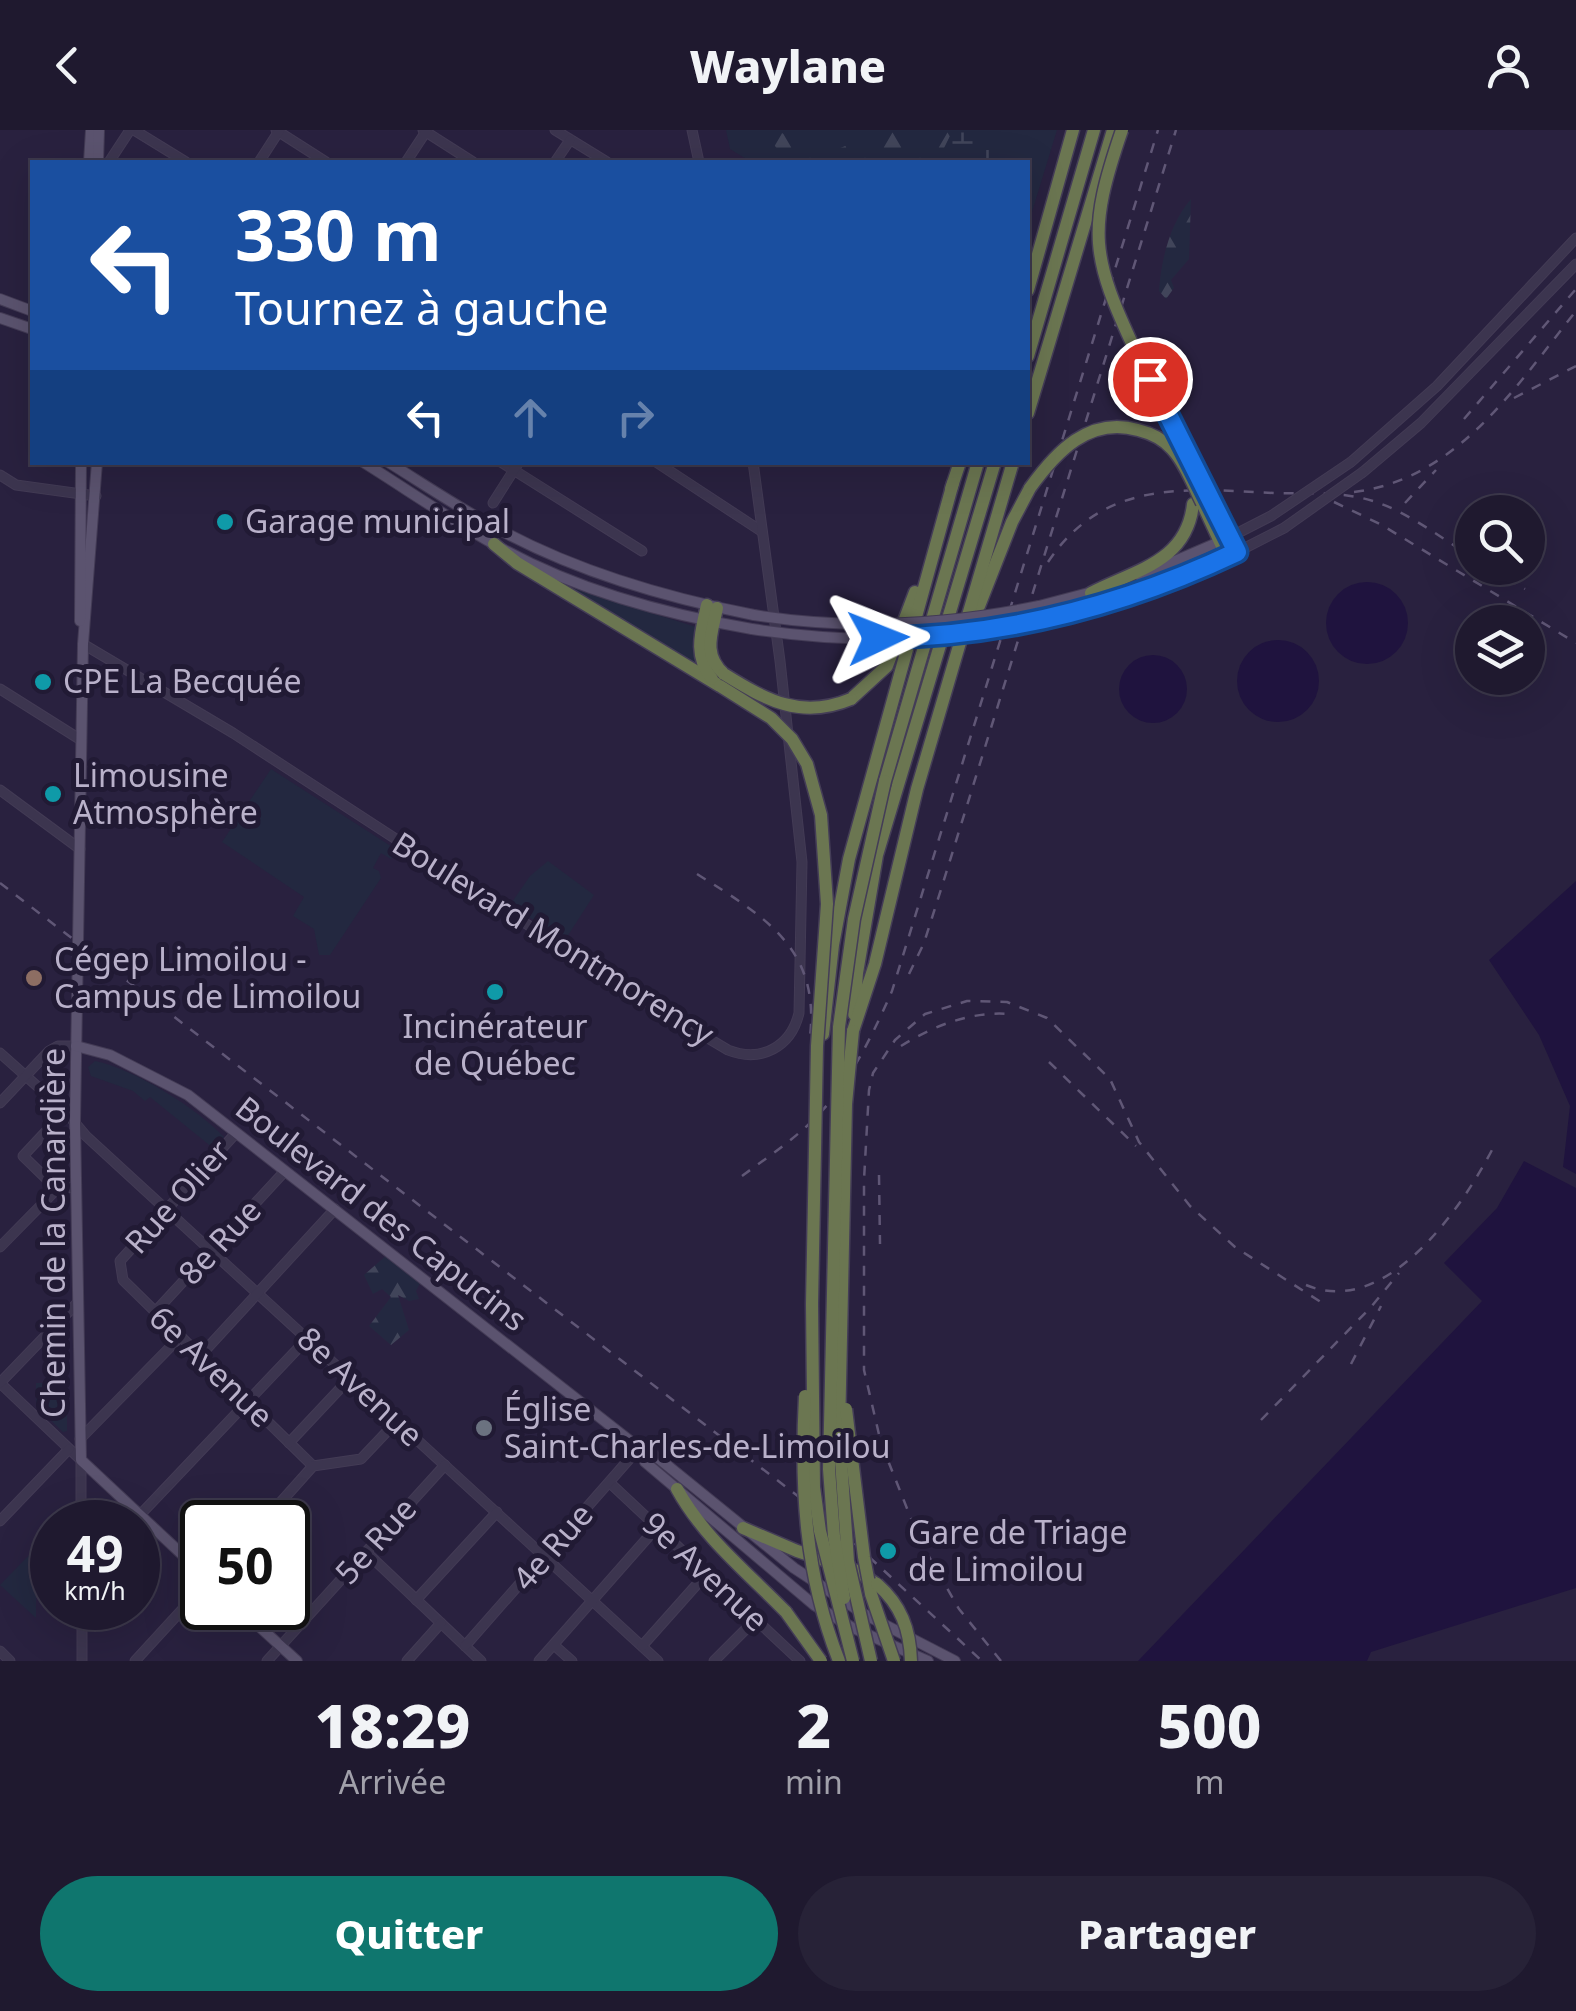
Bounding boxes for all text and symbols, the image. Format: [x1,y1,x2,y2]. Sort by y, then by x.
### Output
text: Waylane [690,35,886,96]
icon: back [40,38,95,93]
icon: person [1481,38,1536,93]
text: 330 m [235,186,442,282]
icon: left [70,200,200,330]
text: Tournez à gauche [235,277,609,338]
pin [1108,337,1193,422]
icon: arrive [1123,352,1178,407]
icon: left [398,390,453,445]
icon: ahead [503,390,558,445]
icon: right [608,390,663,445]
map controls [1455,495,1545,695]
button: search [1455,495,1545,585]
place label: Garage municipal [245,499,510,542]
marker: Garage municipal [214,511,236,533]
position arrow [826,586,930,690]
button: layers [1455,605,1545,695]
place label: CPE La Becquée [63,659,302,702]
marker: CPE La Becquée [32,671,54,693]
place label: Limousine Atmosphère [73,753,258,833]
marker: Limousine Atmosphère [42,783,64,805]
street label: Boulevard Montmorency [385,821,723,1055]
place label: Cégep Limoilou - Campus de Limoilou [54,937,361,1017]
marker: Cégep Limoilou - Campus de Limoilou [23,967,45,989]
marker: Incinérateur de Québec [484,981,506,1003]
place label: Incinérateur de Québec [402,1004,588,1084]
street label: Chemin de la Canardière [31,1048,74,1418]
street label: Boulevard des Capucins [228,1086,536,1340]
street label: Rue Olier [114,1130,239,1262]
street label: 8e Rue [168,1189,270,1293]
street label: 6e Avenue [141,1296,283,1436]
street label: 8e Avenue [289,1317,433,1455]
place label: Église Saint-Charles-de-Limoilou [504,1387,891,1467]
marker: Église Saint-Charles-de-Limoilou [473,1417,495,1439]
street label: 5e Rue [325,1488,425,1592]
street label: 4e Rue [502,1493,602,1599]
speed limit sign: 50 [180,1500,310,1630]
street label: 9e Avenue [634,1502,778,1640]
place label: Gare de Triage de Limoilou [908,1510,1128,1590]
text: 49 [66,1519,124,1587]
marker: Gare de Triage de Limoilou [877,1540,899,1562]
text: km/h [64,1573,126,1607]
text: 18:29 [315,1684,470,1766]
text: 2 [797,1684,831,1766]
text: 500 [1157,1684,1261,1766]
text: Arrivée [339,1760,446,1803]
text: min [785,1760,843,1803]
text: m [1194,1760,1224,1803]
button: Quitter [40,1876,778,1991]
button: Partager [798,1876,1536,1991]

